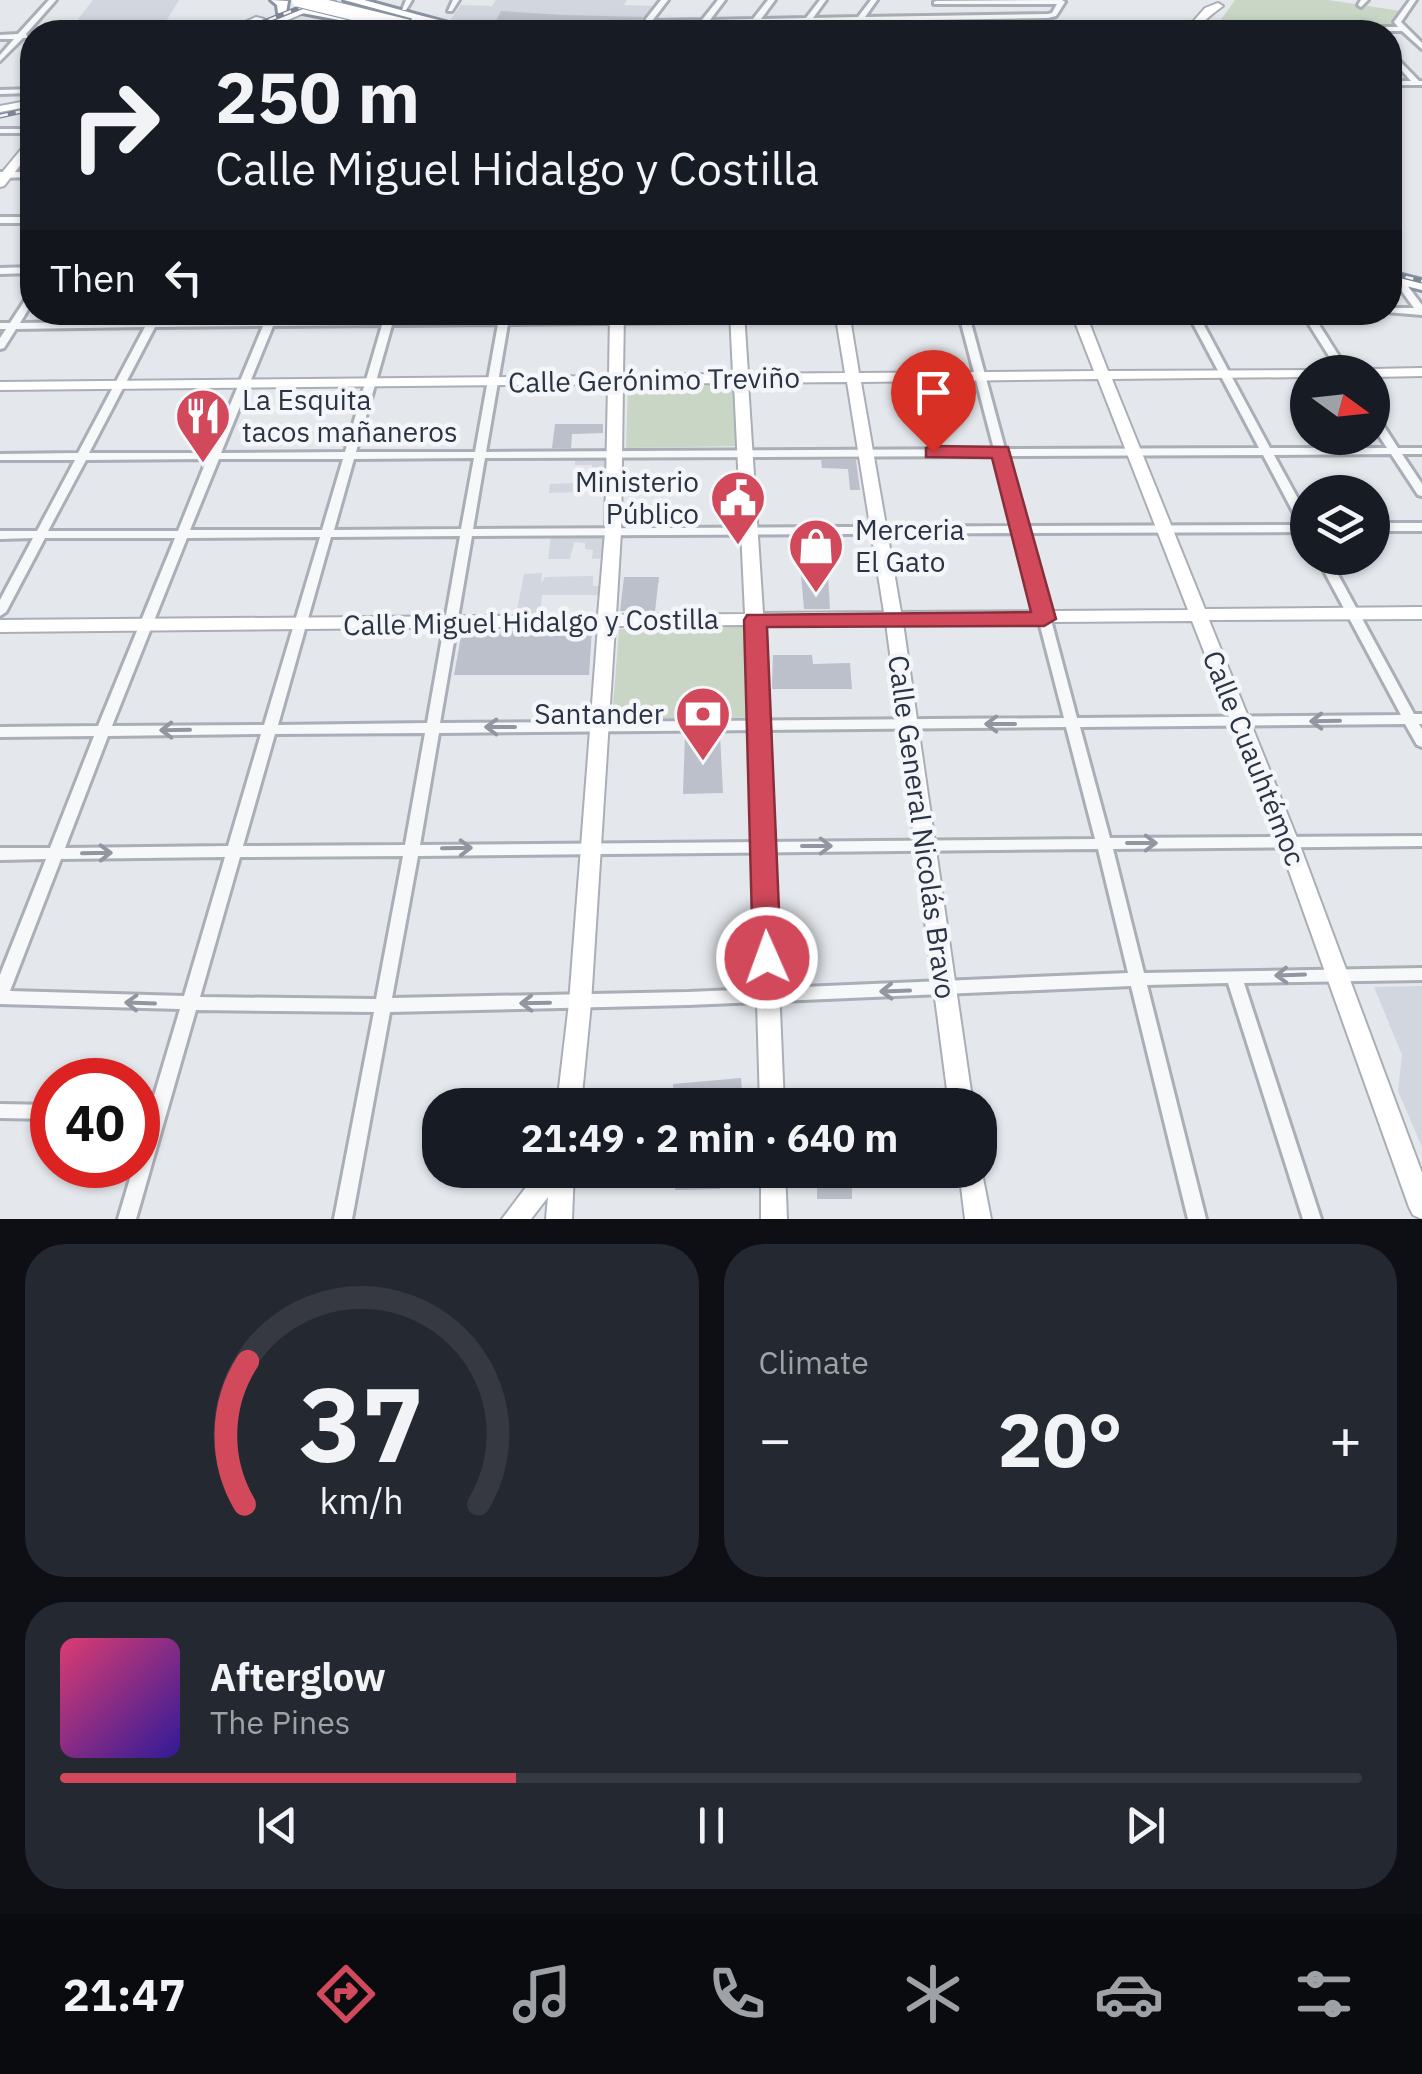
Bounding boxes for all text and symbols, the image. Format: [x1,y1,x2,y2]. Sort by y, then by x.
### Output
text: 250 m [215,51,420,142]
icon: right [50,60,180,190]
text: Calle Miguel Hidalgo y Costilla [215,139,819,197]
icon: left [156,250,211,305]
text: Then [50,253,136,302]
pin [891,350,976,453]
north arrow [1290,355,1390,455]
map controls [1290,355,1390,575]
street label: Calle Gerónimo Treviño [508,358,800,401]
icon: arrive [906,365,961,420]
place label: La Esquita tacos mañaneros [242,381,458,450]
restaurant icon: La Esquita tacos mañaneros [173,386,233,465]
place label: Ministerio Público [575,463,699,532]
public building icon: Ministerio Público [708,468,768,547]
button: layers [1290,475,1390,575]
place label: Merceria El Gato [855,511,965,580]
shop icon: Merceria El Gato [786,516,846,595]
street label: Calle Miguel Hidalgo y Costilla [343,600,719,643]
street label: Calle Cuauhtémoc [1194,645,1314,871]
street label: Calle General Nicolás Bravo [880,653,965,1001]
bank icon: Santander [673,684,733,763]
place label: Santander [534,695,664,732]
one-way arrow [1309,711,1341,730]
one-way arrow [984,714,1016,734]
one-way arrow [484,718,516,737]
one-way arrow [159,720,192,740]
one-way arrow [1126,834,1158,852]
one-way arrow [801,836,833,855]
one-way arrow [440,838,473,858]
one-way arrow [80,844,113,862]
position arrow [715,906,819,1010]
one-way arrow [1274,966,1306,985]
one-way arrow [879,981,911,1000]
one-way arrow [125,993,157,1012]
one-way arrow [520,994,552,1012]
speed limit sign: 40 [30,1058,160,1188]
text: 21:49 · 2 min · 640 m [521,1113,898,1162]
text: Climate [759,1341,869,1383]
text: 37 [299,1355,424,1491]
text: 20° [998,1390,1123,1488]
text: − [759,1403,792,1474]
text: + [1329,1403,1362,1474]
text: km/h [320,1477,404,1524]
text: Afterglow [210,1652,386,1701]
text: The Pines [210,1701,350,1743]
icon: previous [250,1798,305,1853]
icon: pause [684,1798,739,1853]
icon: next [1118,1798,1173,1853]
icon: directions [311,1959,381,2029]
icon: music [507,1959,577,2029]
icon: phone [702,1959,772,2029]
icon: climate [898,1959,968,2029]
icon: car [1094,1959,1164,2029]
icon: filters [1289,1959,1359,2029]
text: 21:47 [63,1965,186,2023]

